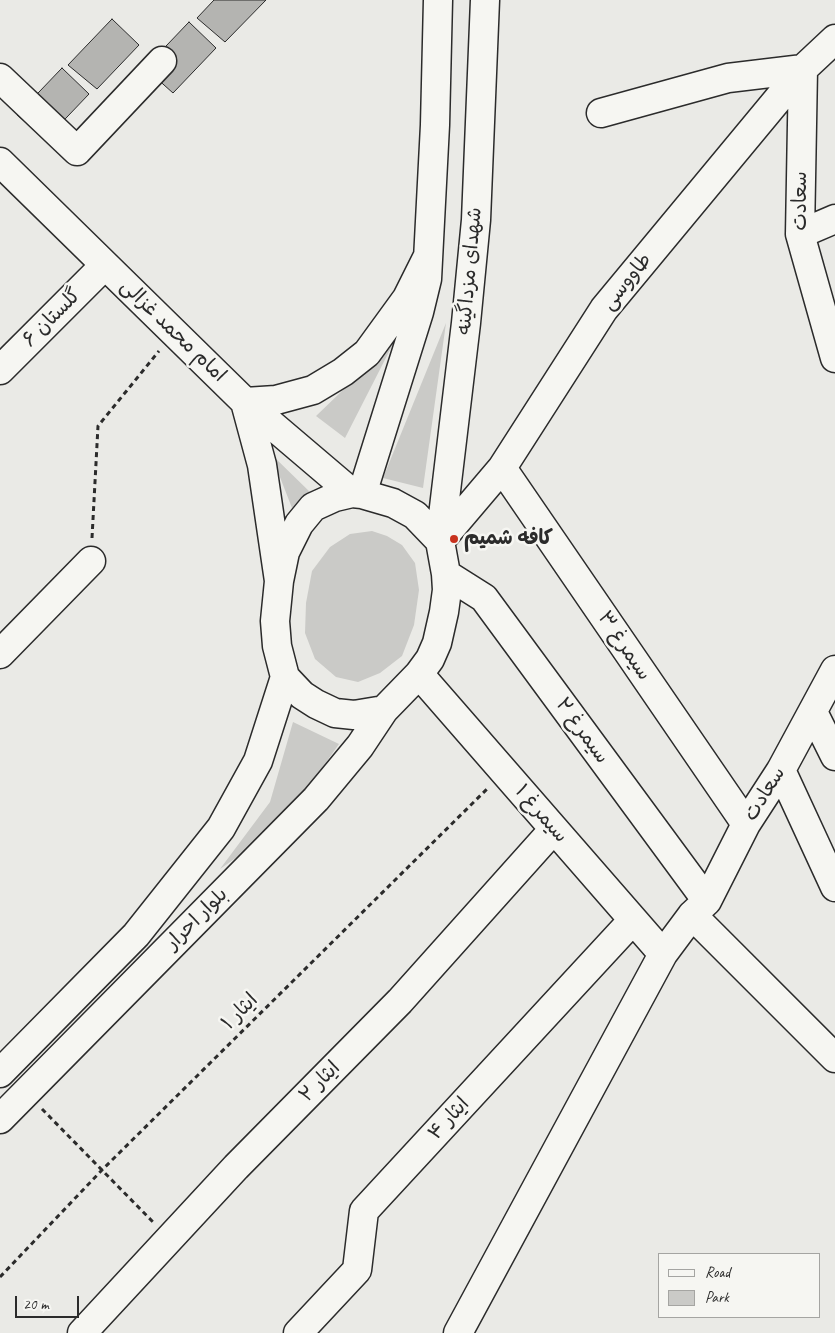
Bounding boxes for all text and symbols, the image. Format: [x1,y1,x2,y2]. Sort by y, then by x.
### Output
street label: سعادت [789,171,813,231]
street label: شهدای مزداگینه [452,206,488,336]
street label: طاووسی [597,249,657,315]
street label: امام محمد غزالی [115,274,231,388]
street label: گلستان ۶ [18,284,86,352]
place label: کافه شمیم [464,527,553,551]
marker: کافه شمیم [448,533,460,545]
street label: سیمرغ ۳ [592,607,656,685]
street label: سیمرغ ۲ [550,693,614,769]
street label: سعادت [739,762,791,826]
street label: سیمرغ ۱ [509,780,573,848]
street label: بلوار احرار [161,883,233,955]
street label: ایثار ۱ [217,989,263,1035]
street label: ایثار ۲ [294,1056,346,1108]
street label: ایثار ۴ [423,1093,475,1145]
legend [658,1253,820,1318]
text: Road [705,1263,730,1282]
scale bar [18,1286,81,1318]
text: Park [705,1288,729,1307]
text: 20 m [23,1295,49,1314]

